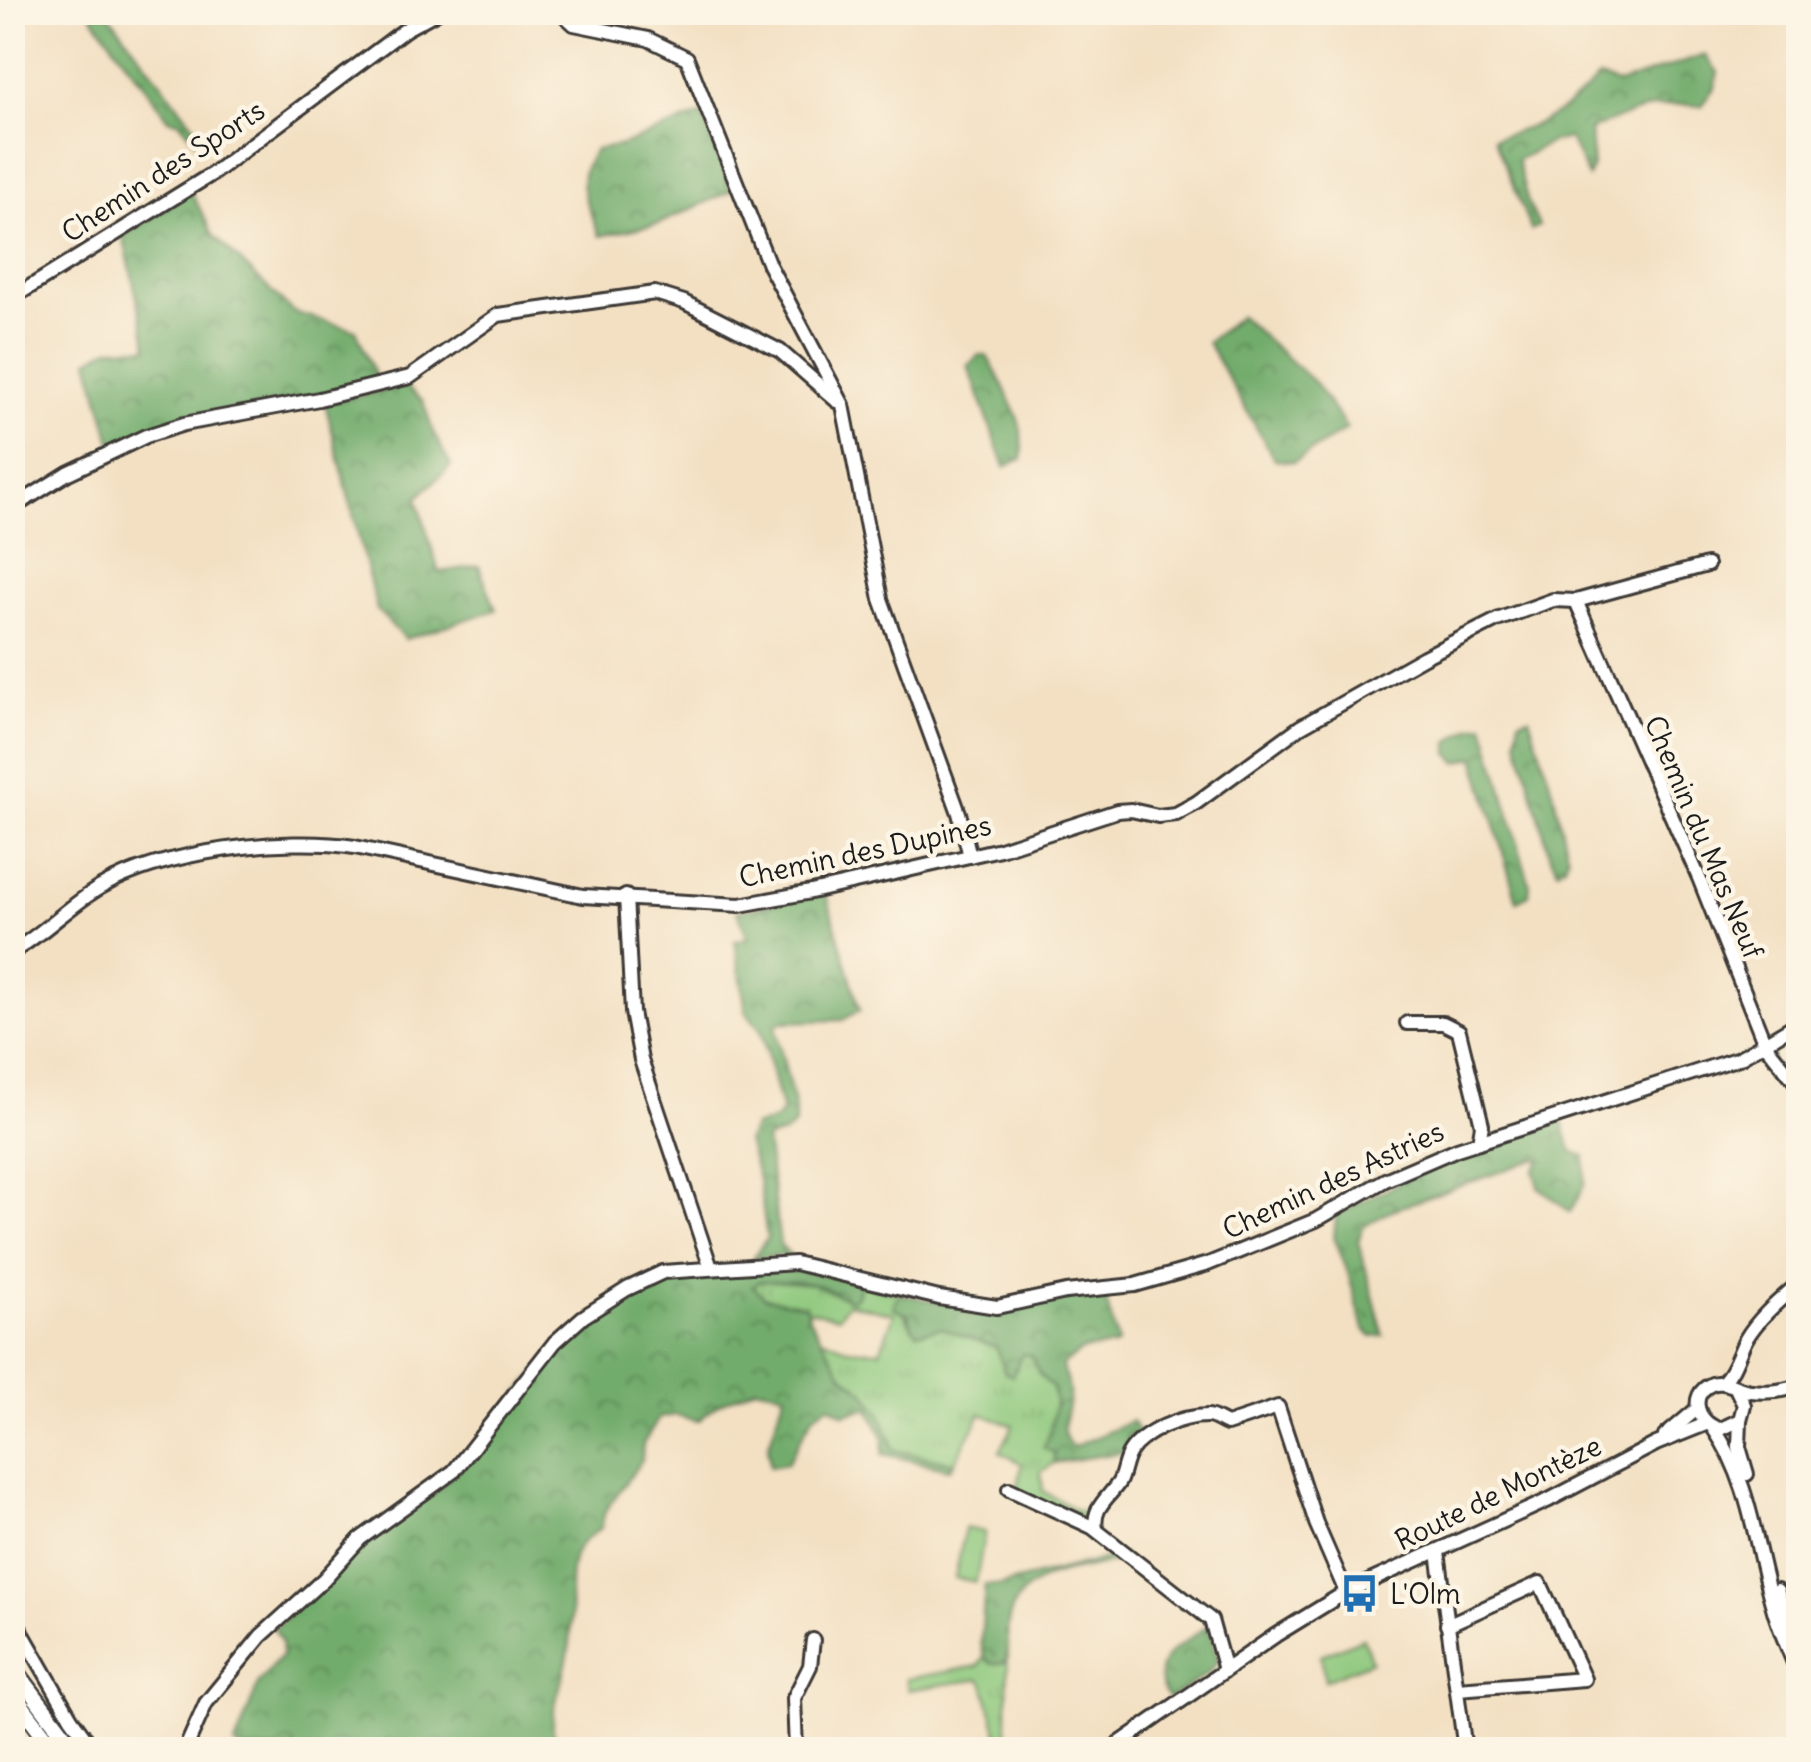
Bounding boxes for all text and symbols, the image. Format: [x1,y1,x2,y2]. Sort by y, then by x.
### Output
street label: Chemin des Sports [55,92,271,250]
street label: Chemin du Mas Neuf [1637,710,1772,965]
street label: Chemin des Dupines [736,807,994,895]
street label: Chemin des Astries [1217,1113,1449,1247]
street label: Route de Montèze [1389,1428,1607,1558]
bus stop icon: L'Olm [1339,1573,1381,1615]
place label: L'Olm [1390,1576,1461,1612]

